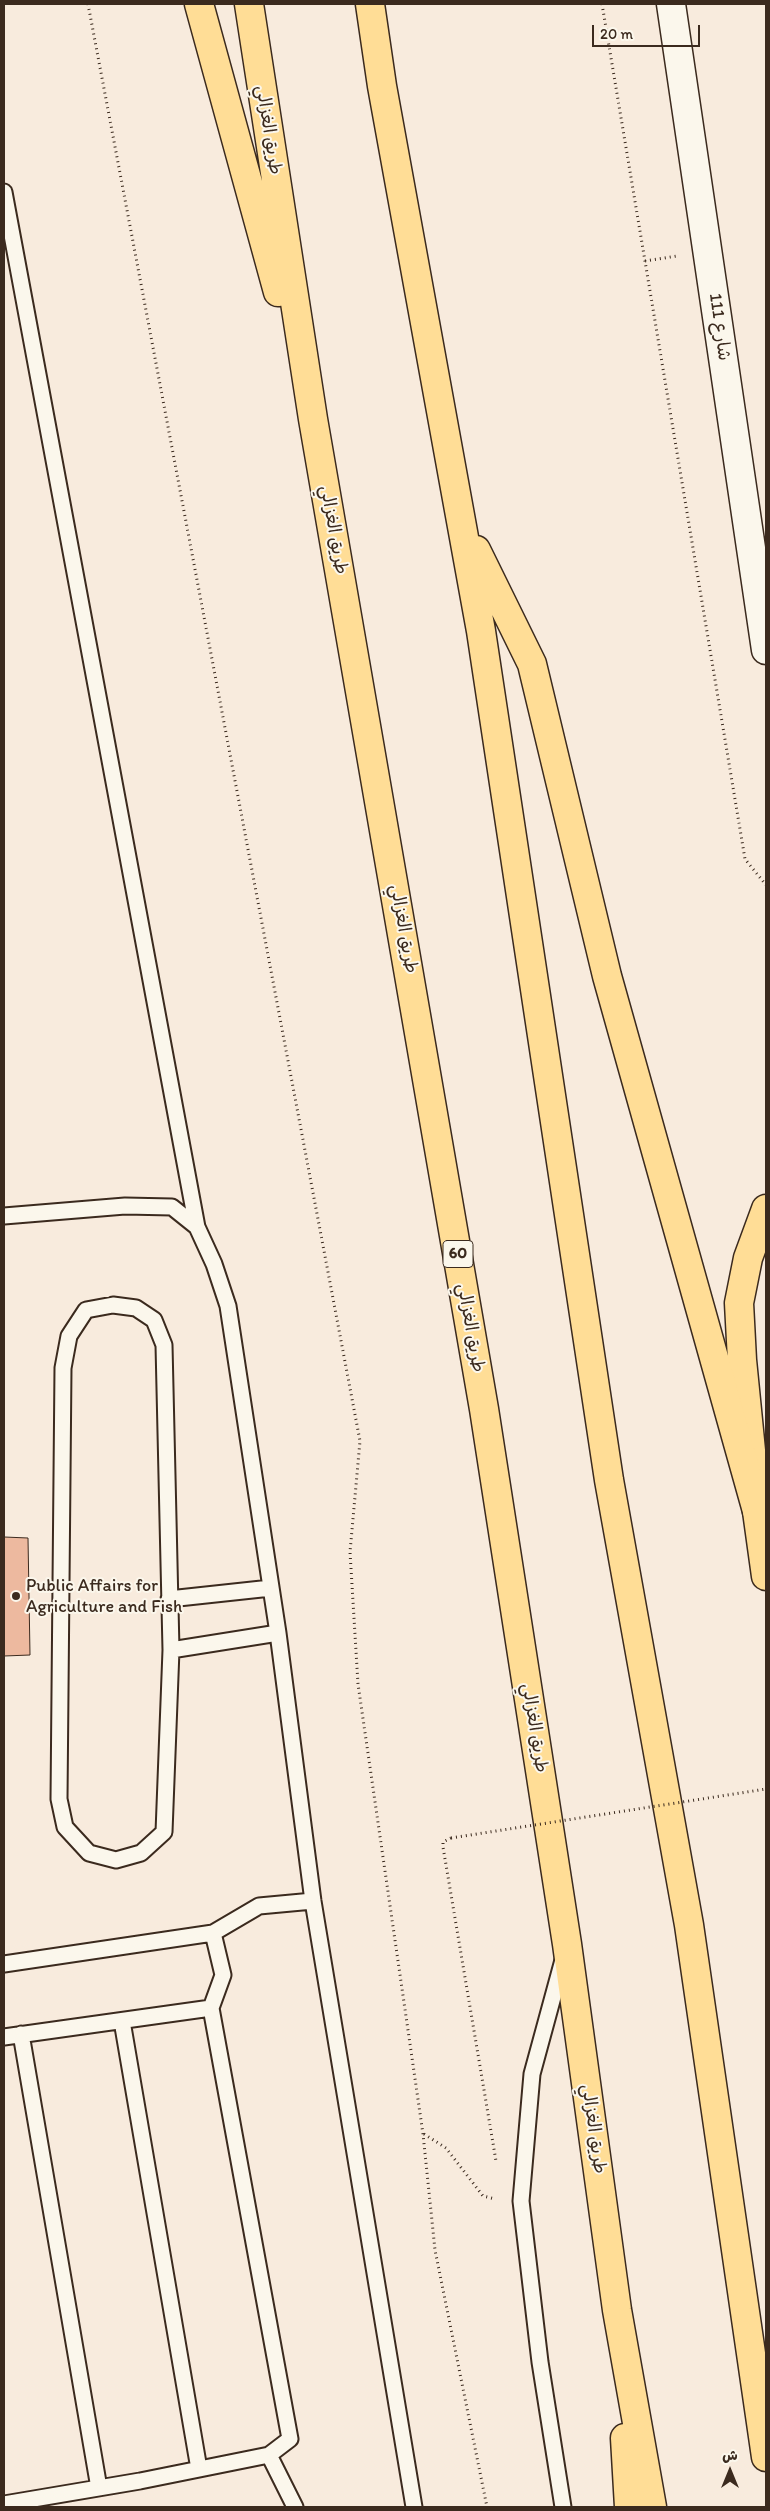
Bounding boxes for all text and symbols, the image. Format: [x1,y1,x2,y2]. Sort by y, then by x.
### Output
scale bar [595,15,702,47]
text: 20 m [600,25,633,43]
street label: طريق الغزالي [250,84,286,176]
street label: شارع 111 [704,292,734,362]
street label: طريق الغزالي [315,484,351,576]
street label: طريق الغزالي [385,883,421,975]
road number: 60 [443,1240,473,1268]
street label: طريق الغزالي [452,1282,488,1374]
place label: Public Affairs for Agriculture and Fish [26,1575,182,1618]
marker: Public Affairs for Agriculture and Fish [10,1590,22,1602]
street label: طريق الغزالي [516,1682,552,1774]
street label: طريق الغزالي [576,2083,610,2175]
north arrow [705,2446,755,2496]
text: ش [722,2447,738,2464]

